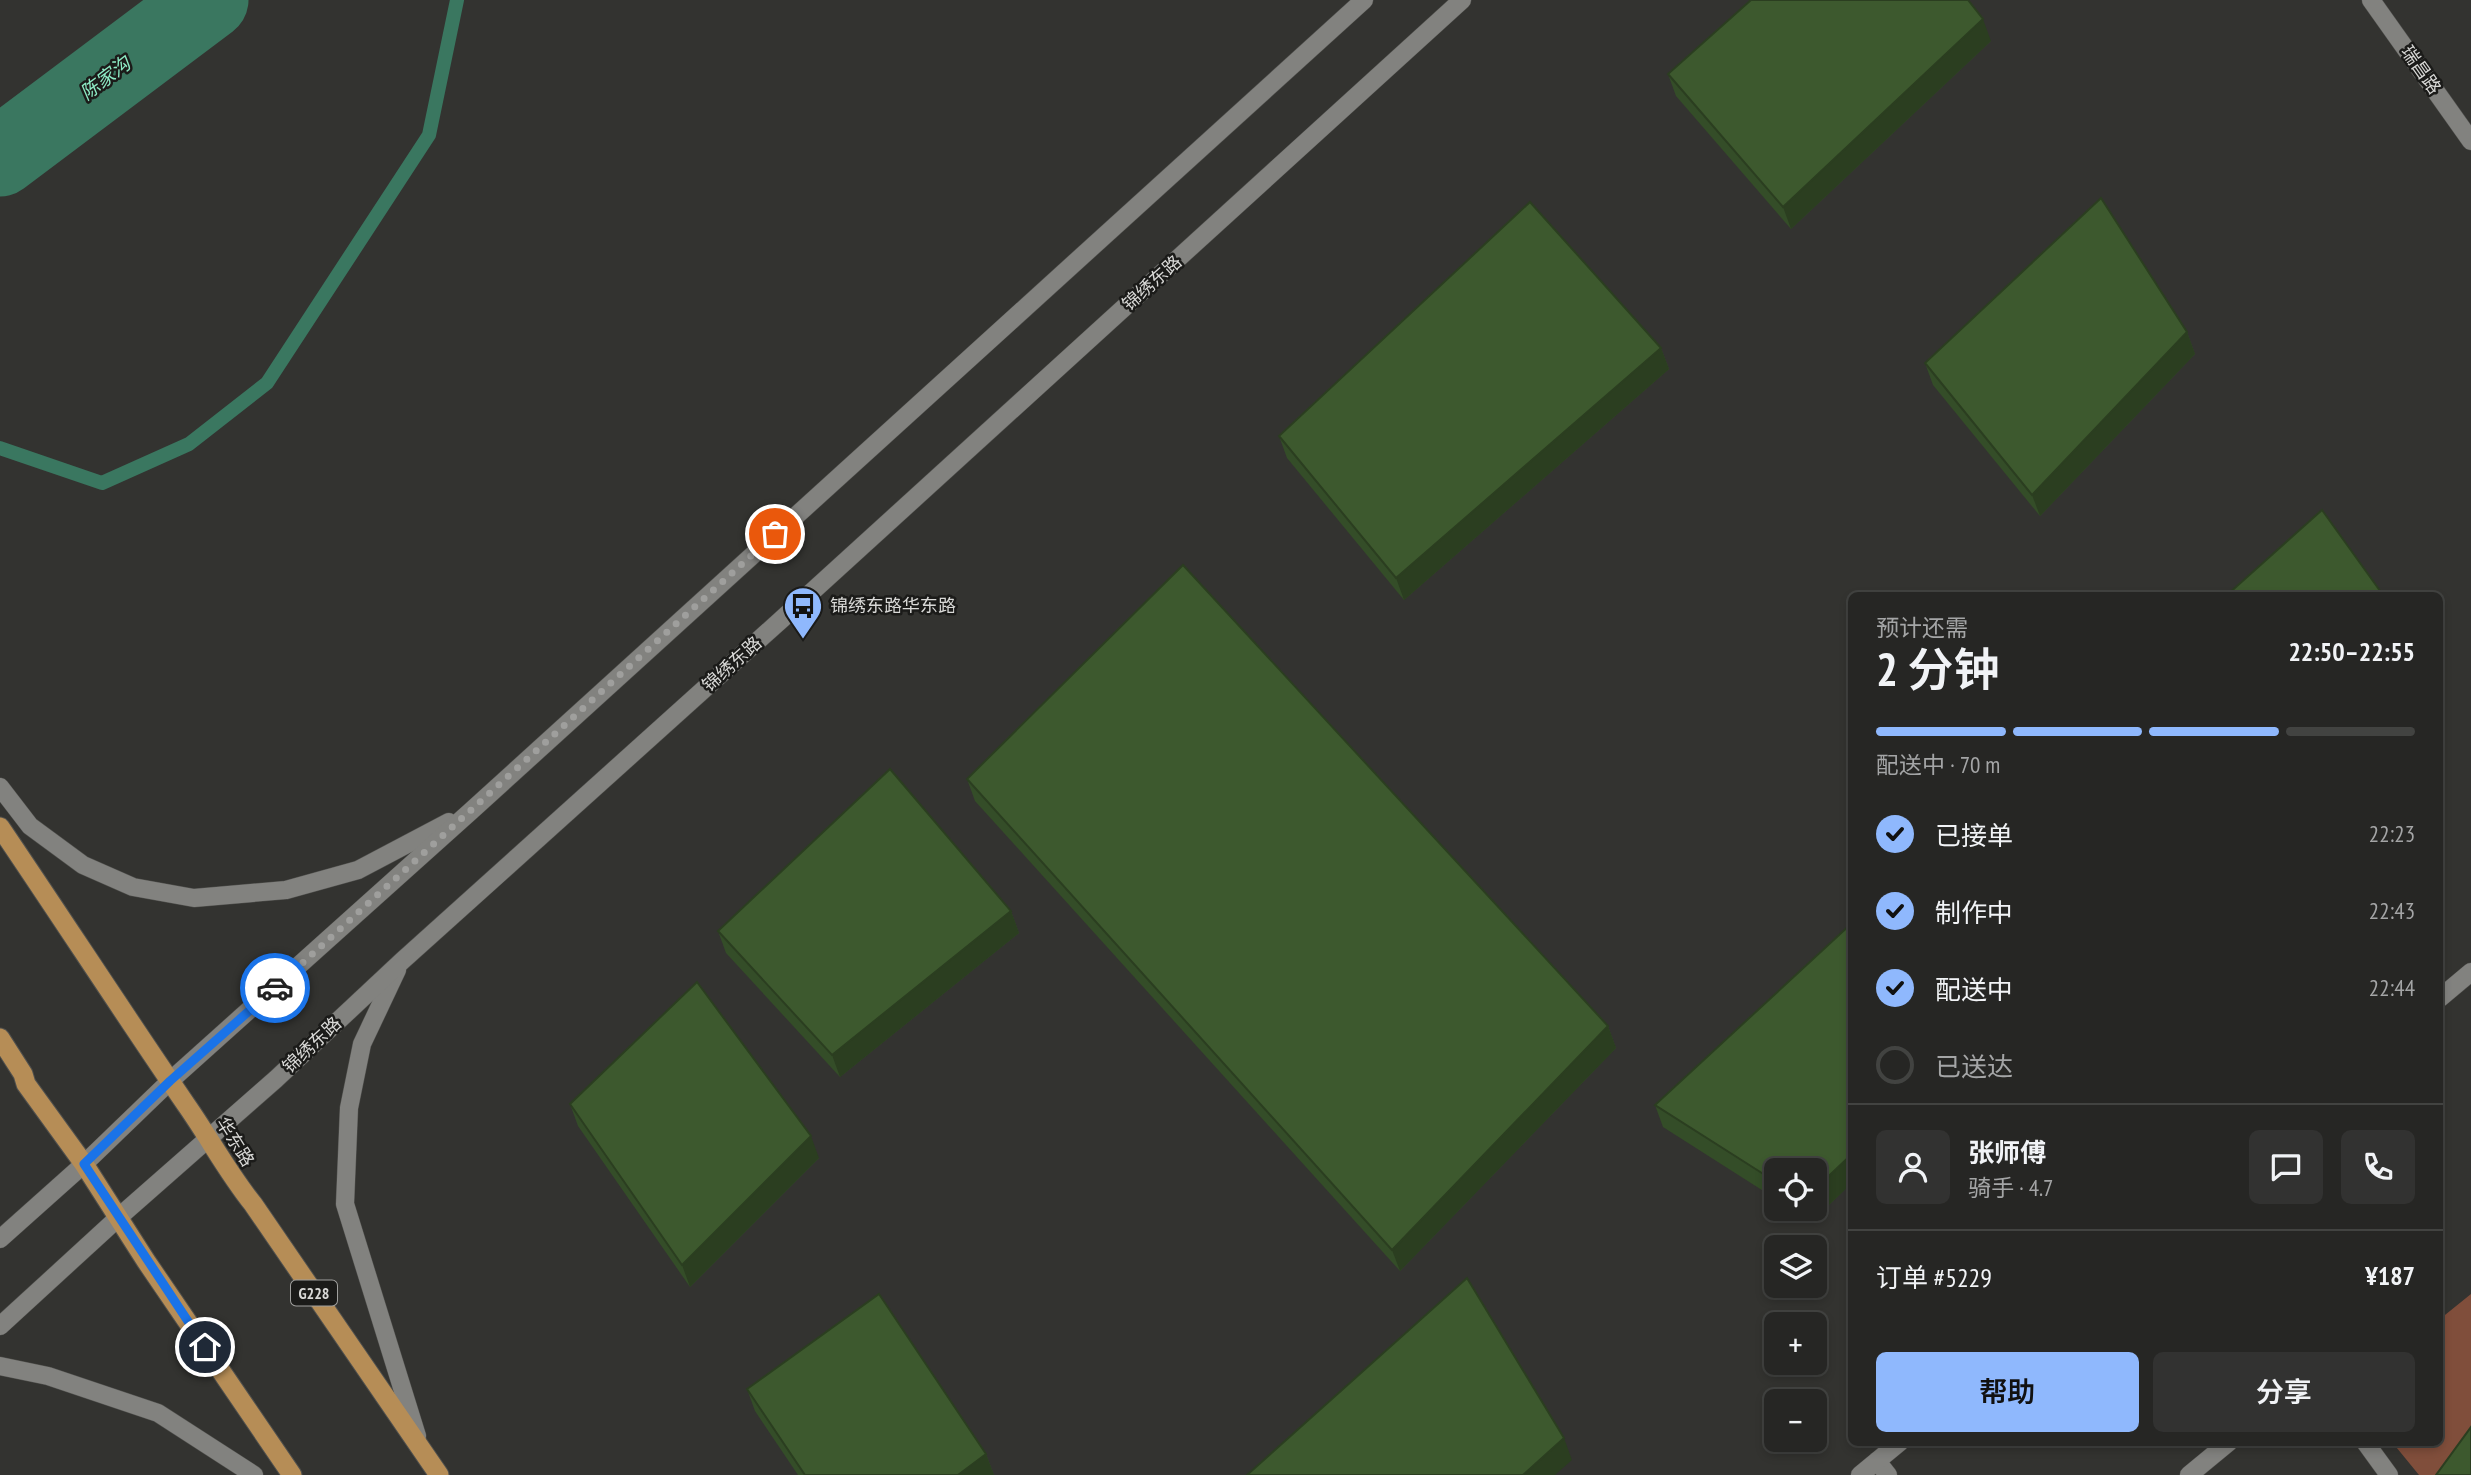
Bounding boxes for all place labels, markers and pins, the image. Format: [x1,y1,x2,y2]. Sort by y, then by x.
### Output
pin [745,504,805,564]
bus stop icon: 锦绣东路华东路 [782,585,824,640]
place label: 锦绣东路华东路 [830,594,956,617]
pin [175,1317,235,1377]

